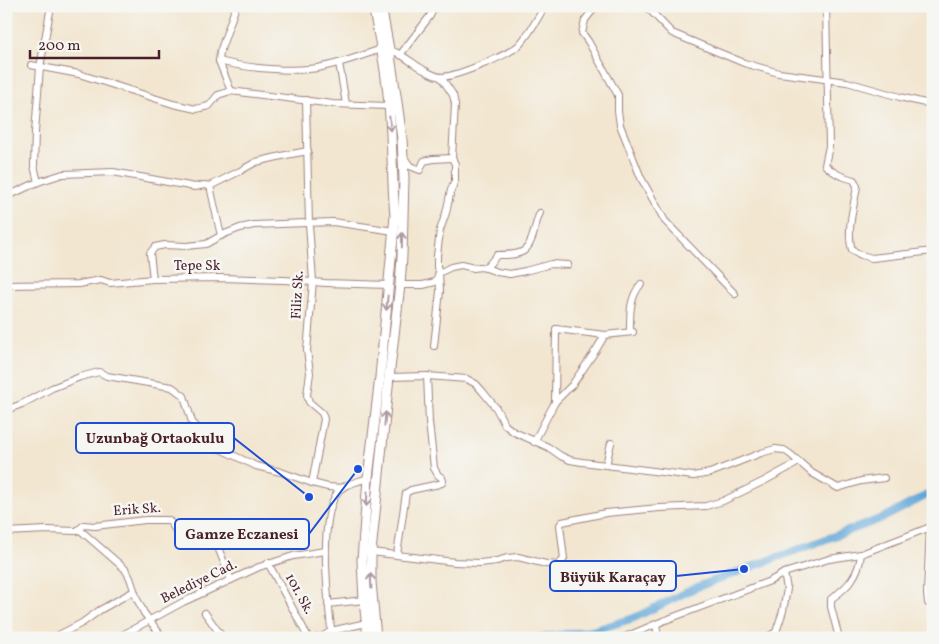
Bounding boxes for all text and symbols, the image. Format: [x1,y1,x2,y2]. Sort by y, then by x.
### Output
scale bar [30,28,159,60]
text: 200 m [38,36,81,57]
one-way arrow [385,115,395,131]
one-way arrow [398,232,407,248]
street label: Tepe Sk [174,257,221,276]
street label: Filiz Sk. [287,270,309,320]
one-way arrow [383,295,392,311]
one-way arrow [380,411,390,427]
callout: Uzunbağ Ortaokulu [76,423,234,453]
text: Uzunbağ Ortaokulu [86,429,224,450]
one-way arrow [362,491,371,507]
street label: Erik Sk. [113,499,161,521]
callout: Gamze Eczanesi [175,519,309,549]
text: Gamze Eczanesi [185,525,299,546]
street label: Belediye Cad. [158,555,240,609]
callout: Büyük Karaçay [550,561,676,591]
text: Büyük Karaçay [560,568,667,589]
street label: 101. Sk. [280,570,318,618]
one-way arrow [367,573,376,589]

